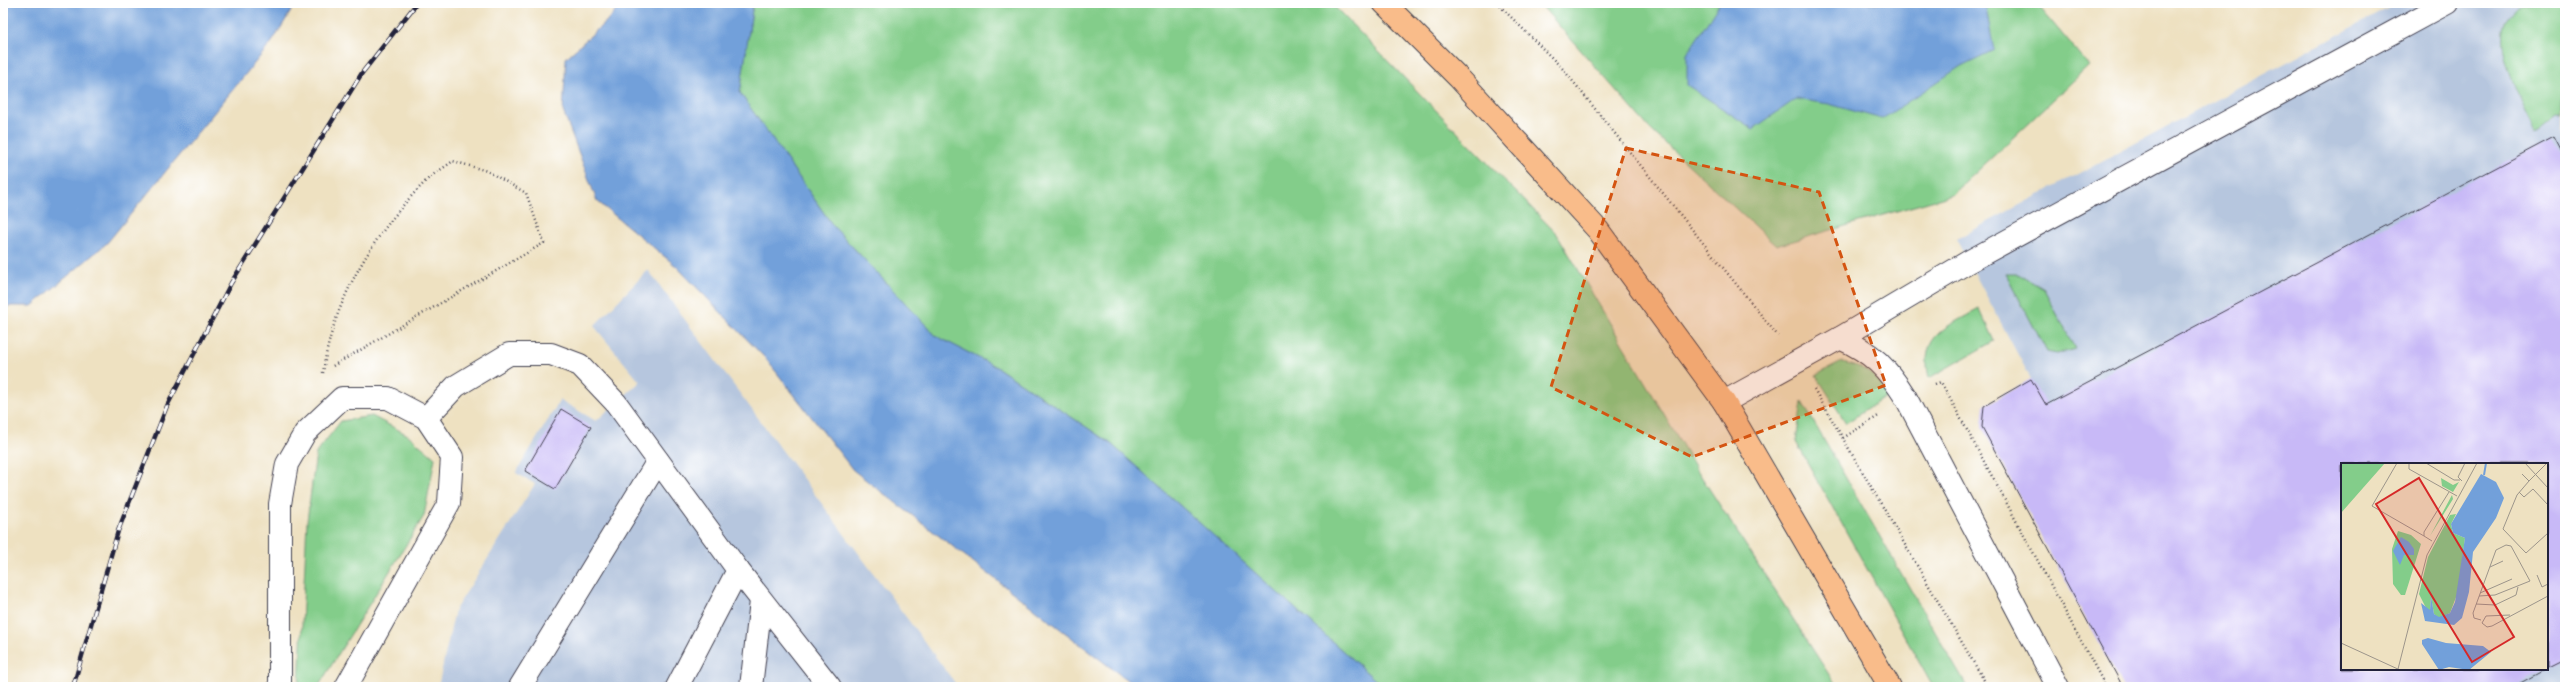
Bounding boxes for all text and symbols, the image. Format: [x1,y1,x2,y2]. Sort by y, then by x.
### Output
inset map [2341,463,2548,670]

